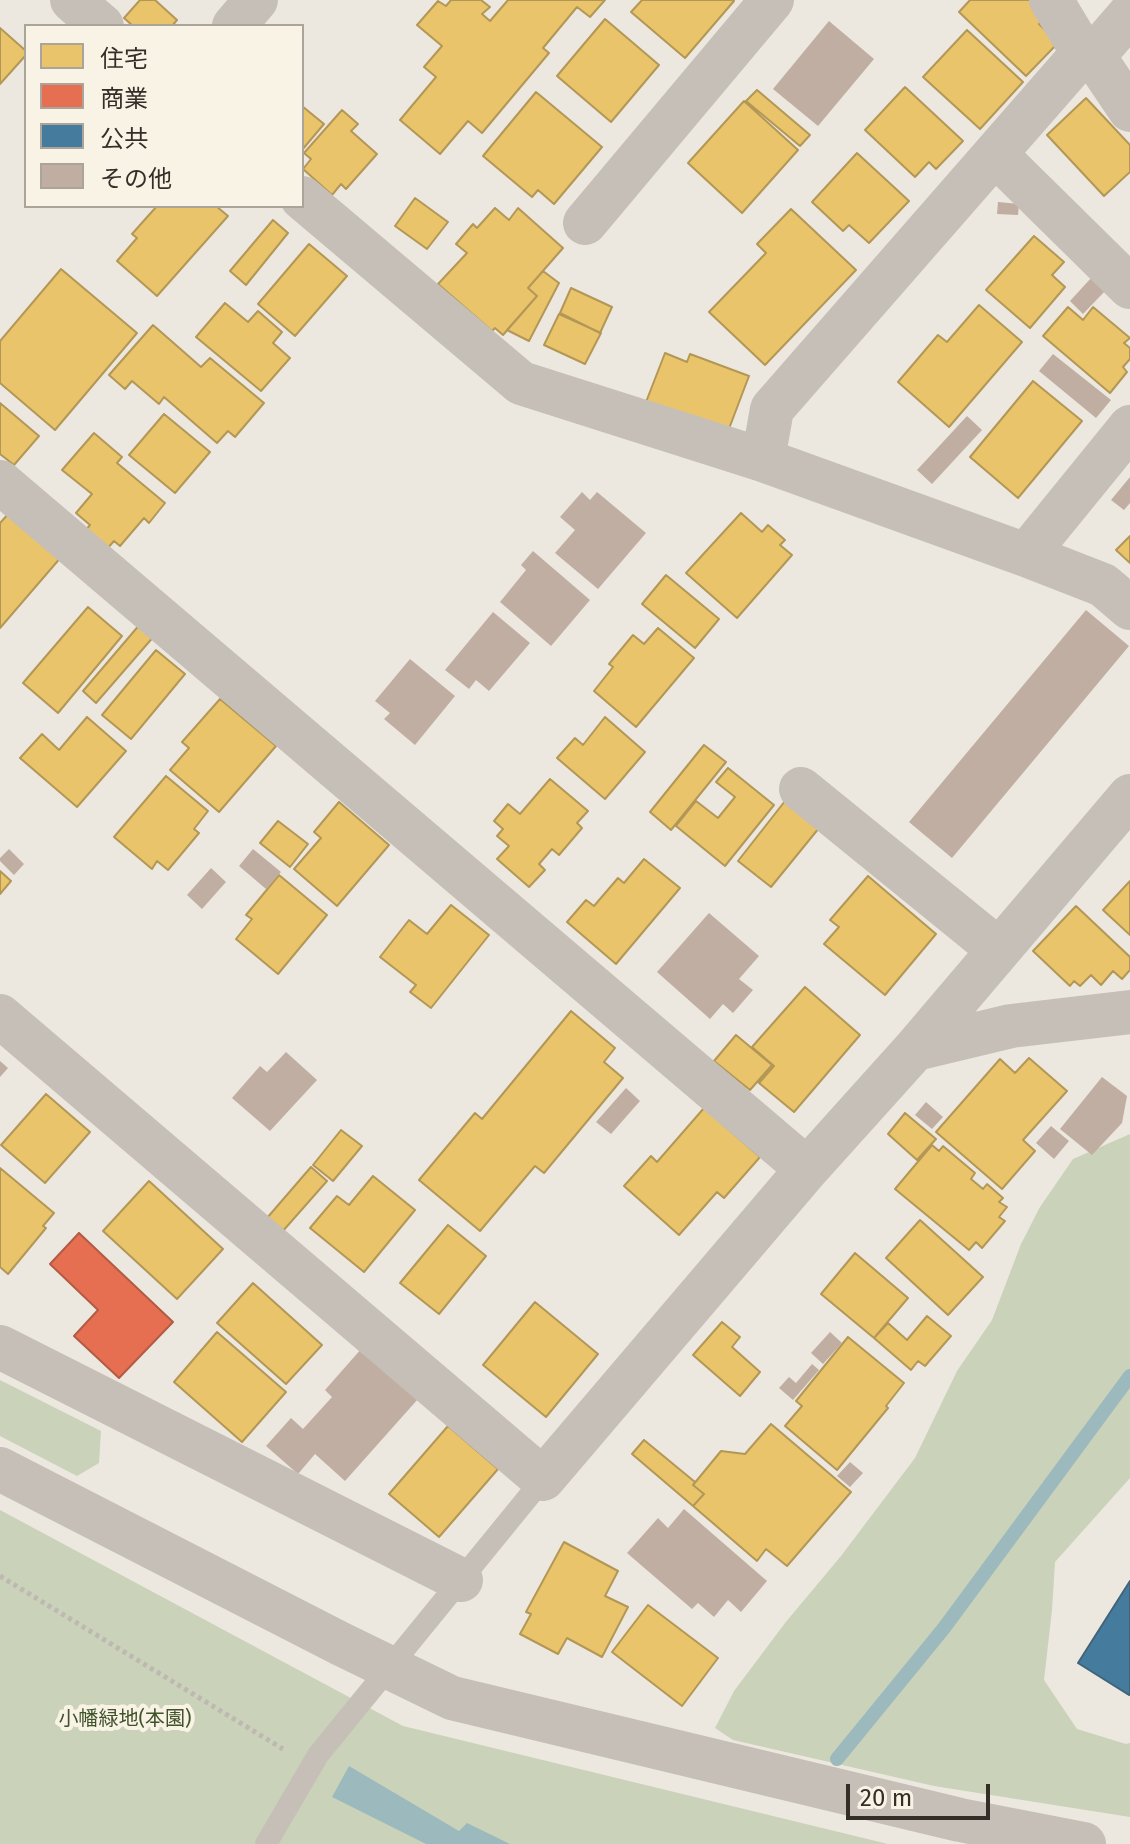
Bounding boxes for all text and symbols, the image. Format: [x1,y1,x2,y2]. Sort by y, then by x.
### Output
legend [24,24,304,208]
text: 住宅 [100,45,148,73]
text: 商業 [100,85,148,113]
text: 公共 [100,125,148,153]
text: その他 [100,165,172,193]
park label: 小幡緑地(本園) [59,1707,191,1731]
scale bar [850,1768,994,1818]
text: 20 m [860,1784,912,1812]

